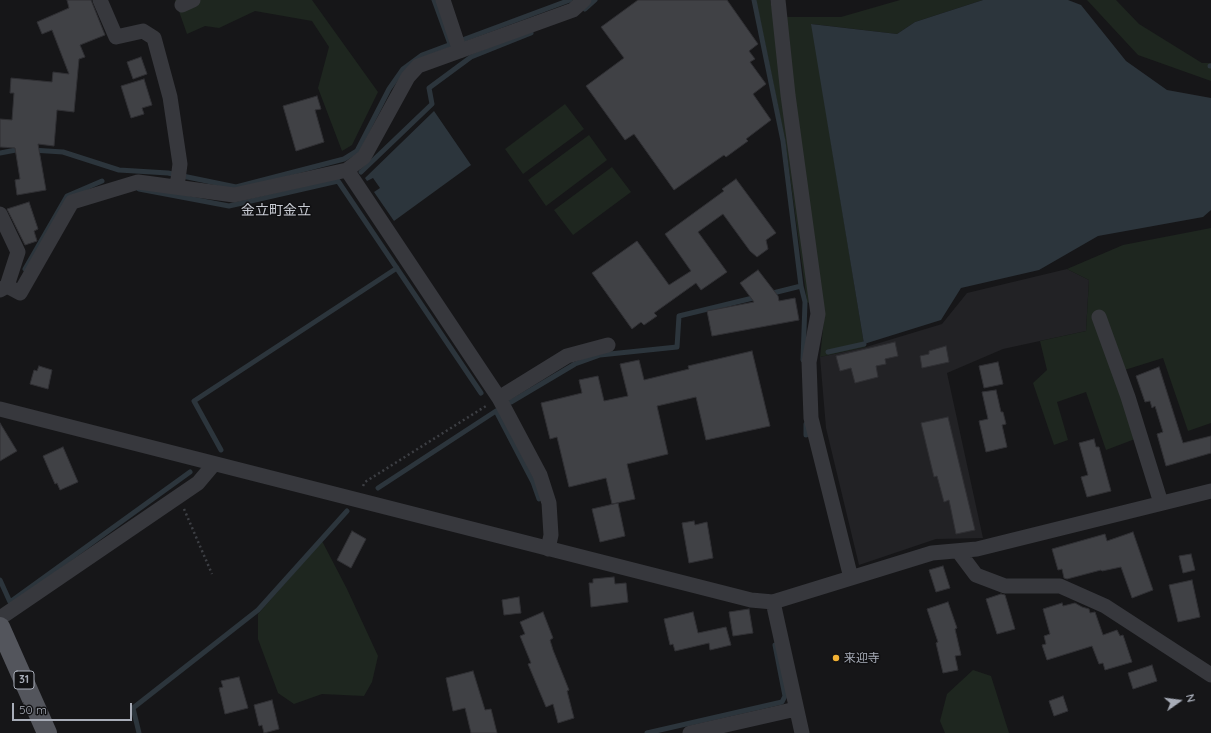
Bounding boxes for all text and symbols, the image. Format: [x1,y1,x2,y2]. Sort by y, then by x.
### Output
district label: 金立町金立 [241,203,311,219]
place label: 来迎寺 [844,651,880,665]
marker: 来迎寺 [831,653,841,663]
road number: 31 [14,671,34,689]
north arrow [1159,681,1199,721]
text: N [1183,692,1198,704]
scale bar [14,695,134,721]
text: 50 m [19,702,47,717]

